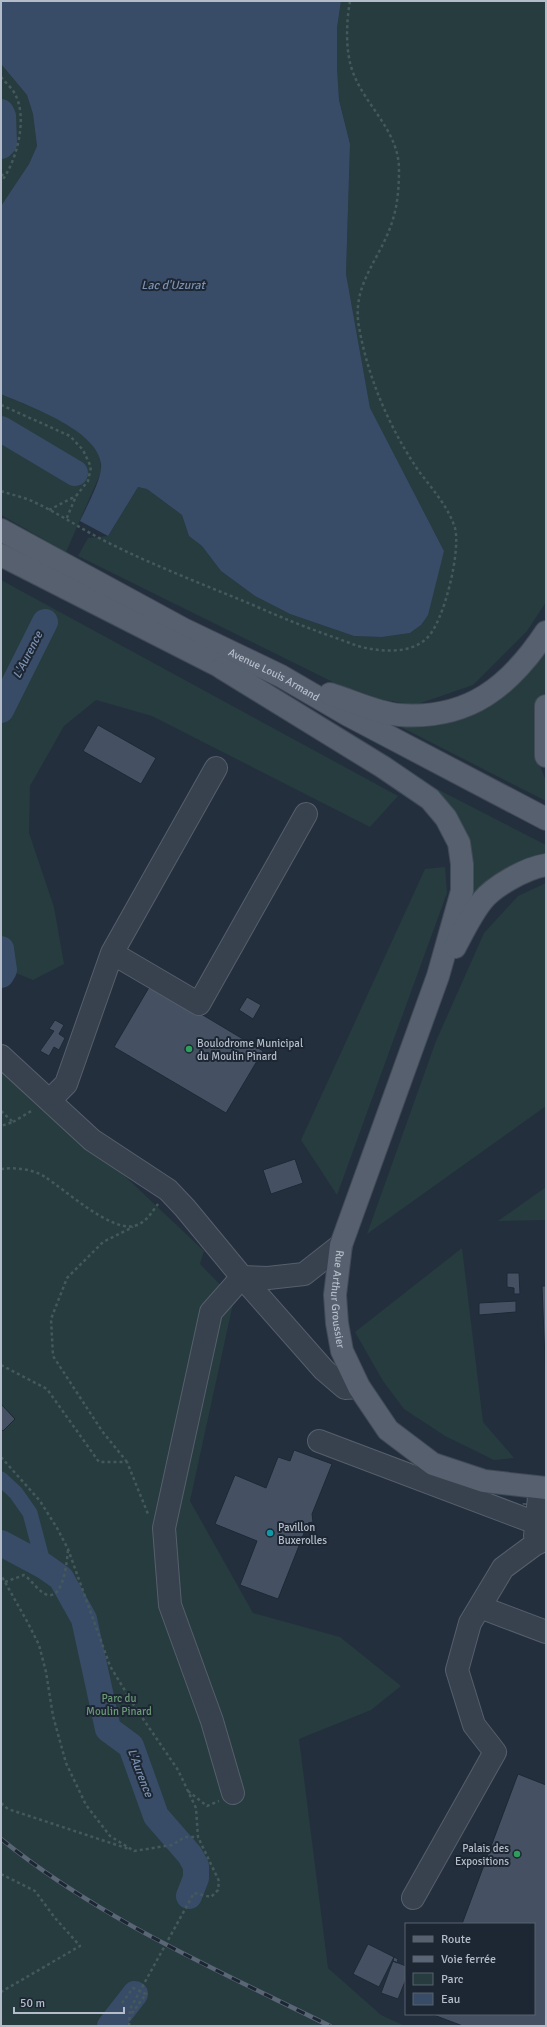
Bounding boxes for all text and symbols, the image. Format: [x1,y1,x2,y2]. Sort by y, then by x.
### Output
water label: Lac d'Uzurat [141,278,207,293]
water label: L'Aurence [10,628,47,681]
street label: Avenue Louis Armand [226,645,322,704]
place label: Boulodrome Municipal du Moulin Pinard [197,1037,303,1063]
marker: Boulodrome Municipal du Moulin Pinard [184,1044,194,1054]
street label: Rue Arthur Groussier [328,1250,348,1349]
place label: Pavillon Buxerolles [278,1521,327,1547]
marker: Pavillon Buxerolles [265,1528,275,1538]
park label: Parc du Moulin Pinard [86,1692,152,1718]
water label: L'Aurence [124,1747,156,1800]
place label: Palais des Expositions [455,1842,509,1868]
marker: Palais des Expositions [512,1849,522,1859]
legend [405,1923,535,2015]
text: Route [441,1932,471,1947]
text: Voie ferrée [441,1952,496,1967]
text: Parc [441,1972,464,1987]
scale bar [14,1989,124,2015]
text: Eau [441,1992,460,2007]
text: 50 m [20,1996,45,2011]

